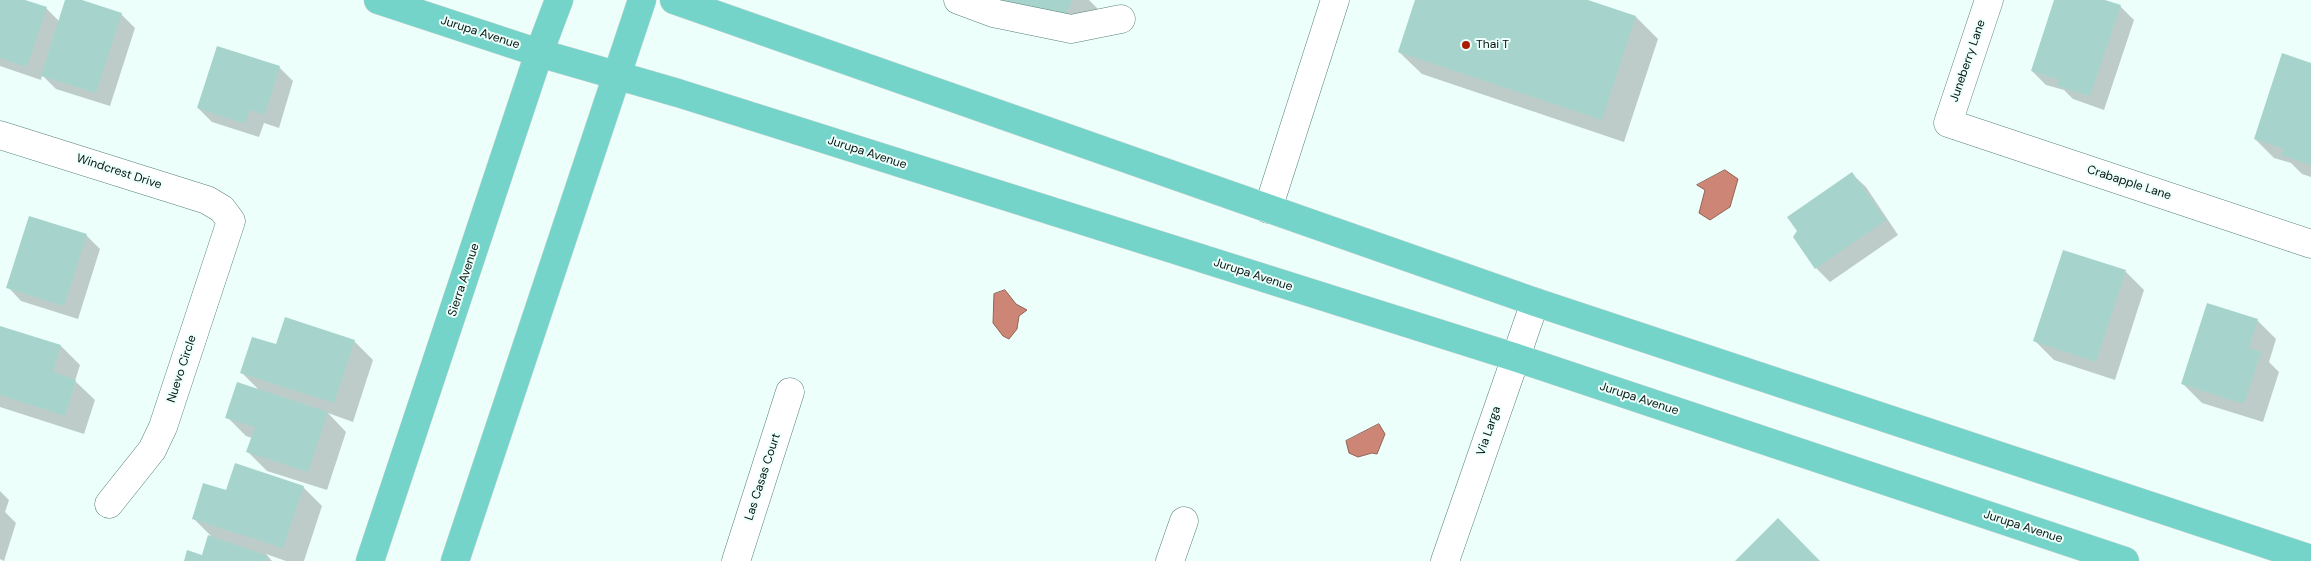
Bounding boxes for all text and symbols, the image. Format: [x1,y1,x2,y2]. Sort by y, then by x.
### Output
street label: Jurupa Avenue [439,13,521,53]
street label: Juneberry Lane [1947,18,1989,104]
place label: Thai T [1476,38,1509,52]
marker: Thai T [1460,39,1472,51]
street label: Jurupa Avenue [826,133,908,173]
street label: Windcrest Drive [75,151,163,193]
street label: Crabapple Lane [2085,163,2173,203]
street label: Sierra Avenue [445,242,483,318]
street label: Jurupa Avenue [1212,255,1294,295]
street label: Nuevo Circle [164,333,200,405]
street label: Jurupa Avenue [1598,379,1680,419]
street label: Via Larga [1474,405,1504,457]
street label: Las Casas Court [742,432,784,522]
street label: Jurupa Avenue [1982,507,2064,547]

